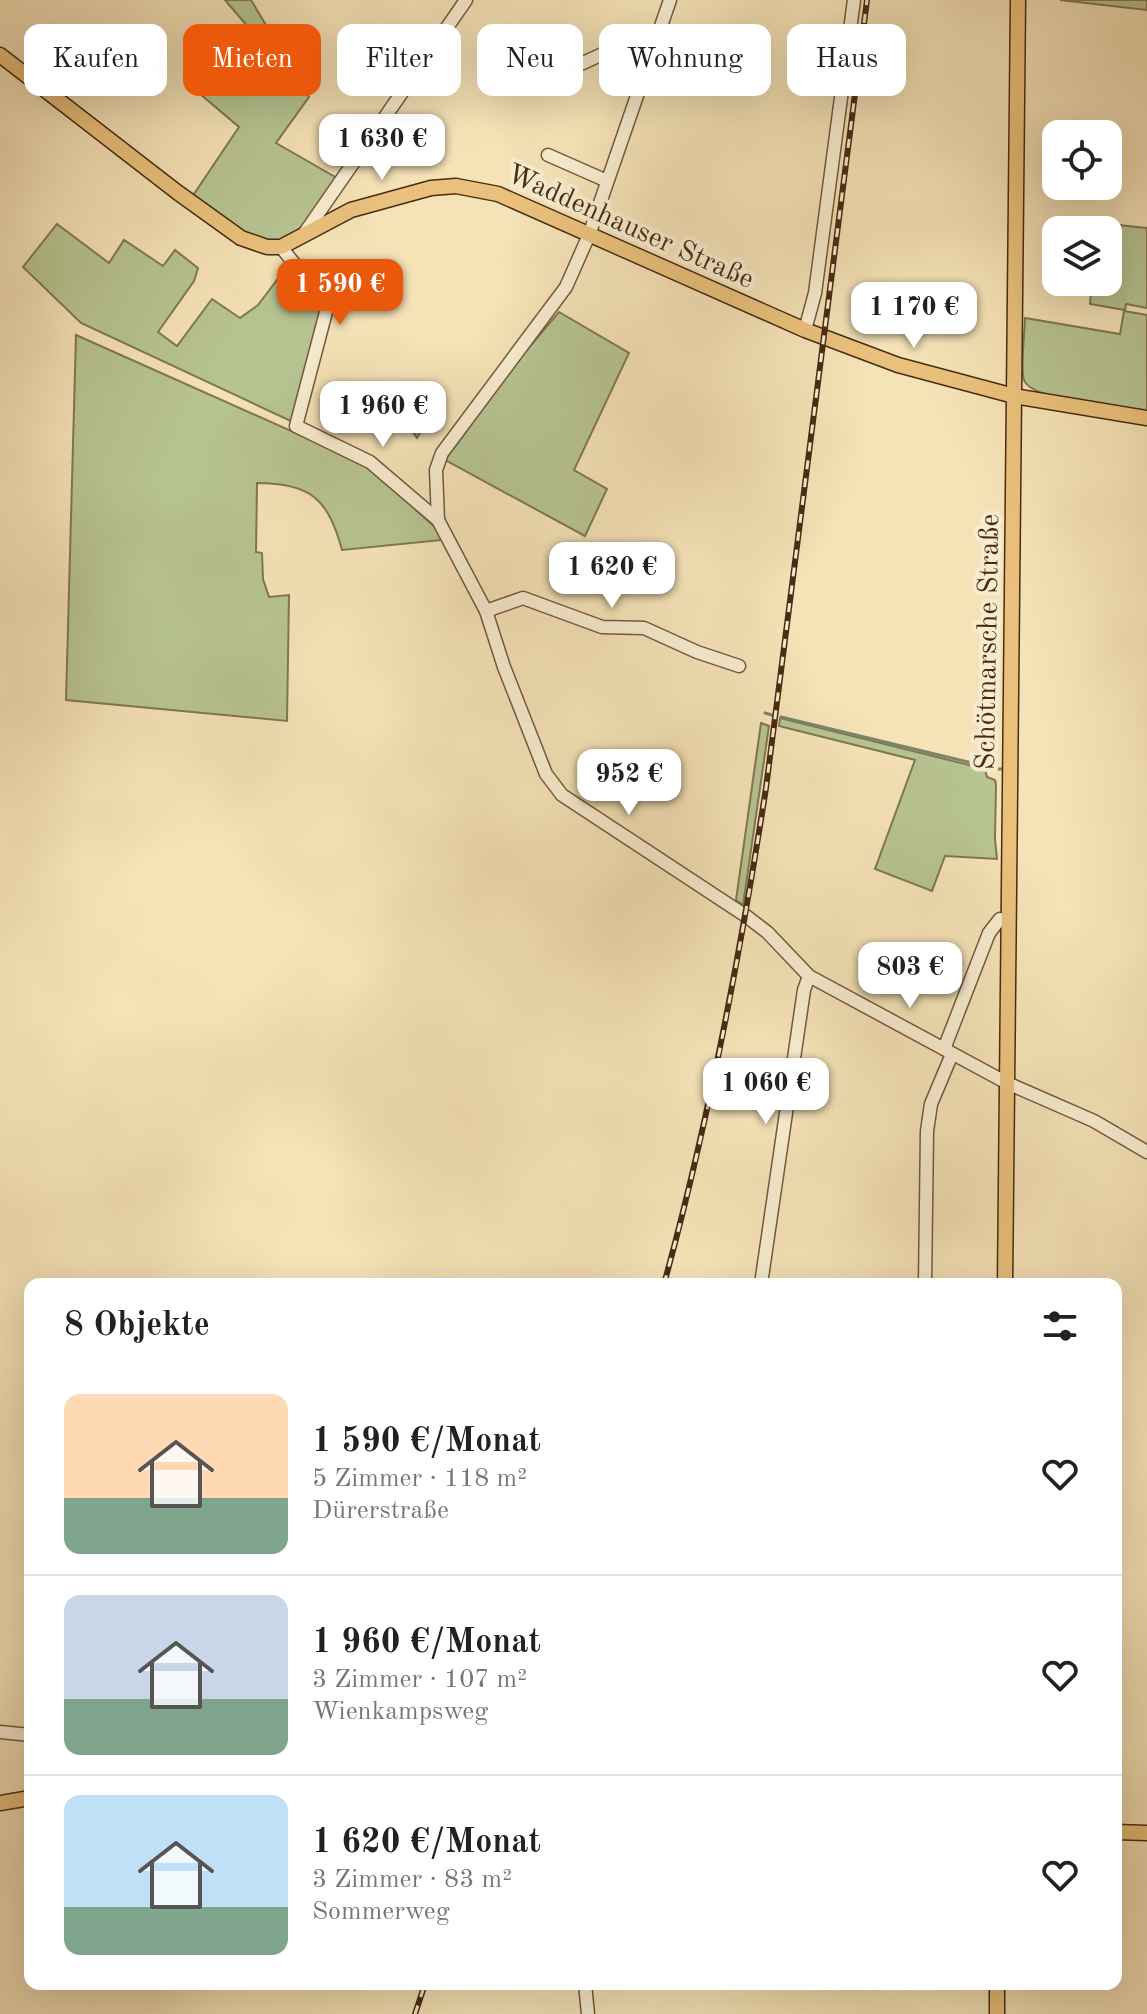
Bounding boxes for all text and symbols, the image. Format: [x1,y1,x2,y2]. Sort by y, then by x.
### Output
chip: Kaufen [24,24,167,96]
chip: Mieten [183,24,321,96]
chip: Filter [337,24,461,96]
chip: Neu [477,24,583,96]
chip: Wohnung [599,24,771,96]
chip: Haus [787,24,906,96]
pin: 1 630 € [308,114,456,182]
map controls [1042,120,1122,296]
button: locate [1042,120,1122,200]
text: 1 630 € [337,127,427,153]
street label: Waddenhauser Straße [502,161,758,295]
button: layers [1042,216,1122,296]
pin: 1 590 € [266,259,414,327]
text: 1 590 € [295,272,385,298]
pin: 1 170 € [840,282,988,350]
text: 1 170 € [869,295,959,321]
pin: 1 960 € [309,381,457,449]
text: 1 960 € [338,394,428,420]
street label: Schötmarsche Straße [973,514,1005,770]
pin: 1 620 € [538,542,686,610]
text: 1 620 € [567,555,657,581]
pin: 952 € [573,749,685,817]
text: 952 € [595,762,663,788]
pin: 803 € [854,942,966,1010]
text: 803 € [876,955,944,981]
pin: 1 060 € [692,1058,840,1126]
text: 1 060 € [721,1071,811,1097]
icon: filters [1038,1304,1082,1348]
text: 8 Objekte [64,1309,210,1343]
text: 1 590 €/Monat [312,1425,541,1459]
icon: home [128,1426,224,1522]
icon: heart [1038,1452,1082,1496]
text: 5 Zimmer · 118 m² [312,1466,527,1492]
text: Dürerstraße [312,1498,449,1524]
text: 1 960 €/Monat [312,1626,541,1660]
icon: home [128,1627,224,1723]
icon: heart [1038,1653,1082,1697]
text: 3 Zimmer · 107 m² [312,1667,527,1693]
text: Wienkampsweg [312,1699,488,1725]
text: 1 620 €/Monat [312,1826,541,1860]
icon: home [128,1827,224,1923]
icon: heart [1038,1853,1082,1897]
text: 3 Zimmer · 83 m² [312,1867,512,1893]
text: Sommerweg [312,1899,450,1925]

